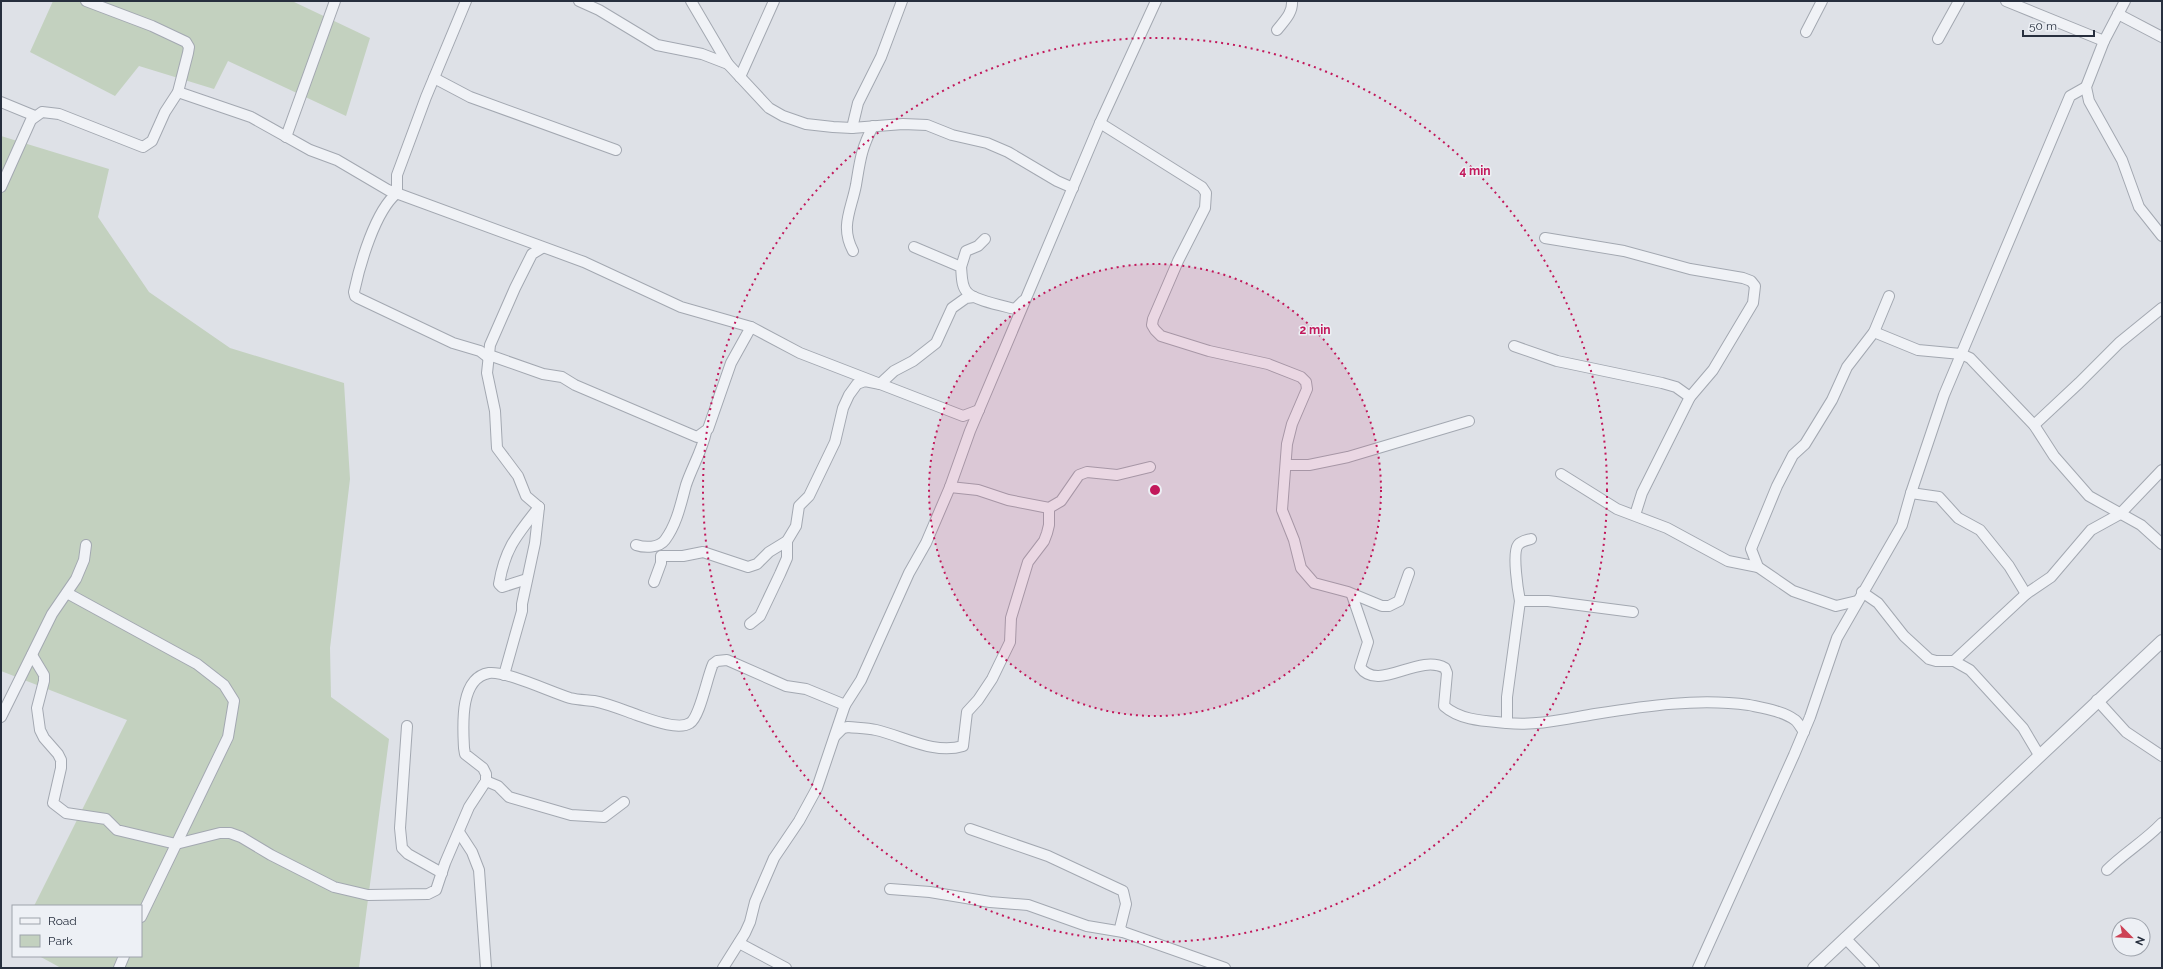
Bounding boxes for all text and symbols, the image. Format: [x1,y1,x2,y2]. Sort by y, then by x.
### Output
scale bar [2023,12,2094,38]
text: 50 m [2029,19,2057,33]
text: 4 min [1459,164,1491,178]
text: 2 min [1299,323,1331,337]
centre of rings [1148,483,1162,497]
legend [12,905,142,957]
text: Road [48,914,77,928]
north arrow [2111,917,2151,957]
text: Park [48,934,73,948]
text: N [2132,934,2147,947]

